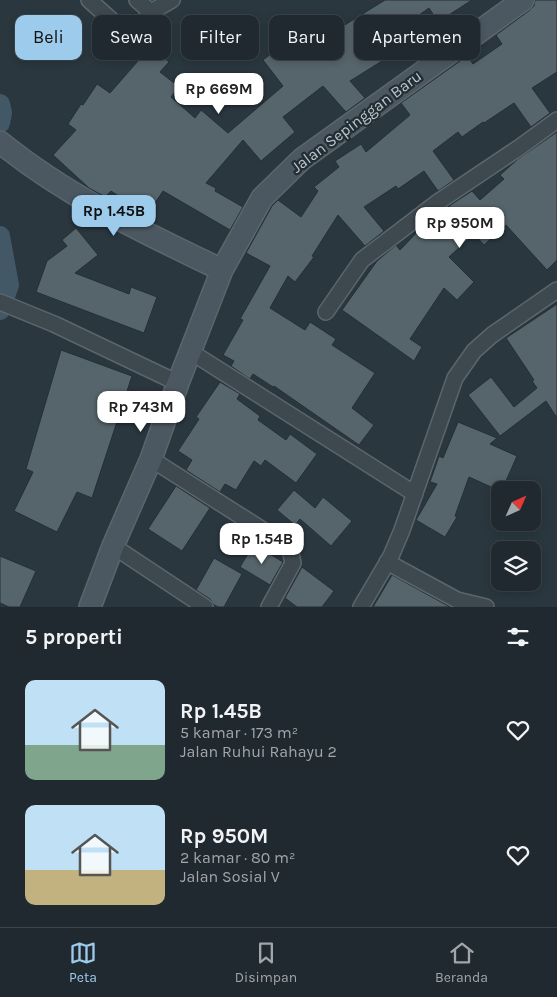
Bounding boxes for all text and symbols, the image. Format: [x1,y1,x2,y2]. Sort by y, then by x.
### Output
chip: Beli [15,15,82,60]
chip: Sewa [92,15,171,60]
chip: Filter [181,15,259,60]
chip: Baru [269,15,344,60]
chip: Apartemen [354,15,480,60]
street label: Jalan Sepinggan Baru [287,66,425,177]
pin: Rp 669M [173,72,265,115]
text: Rp 669M [185,79,253,98]
pin: Rp 1.45B [62,194,166,237]
text: Rp 1.45B [83,201,145,220]
pin: Rp 950M [414,206,506,249]
text: Rp 950M [426,213,494,232]
pin: Rp 743M [95,390,187,433]
text: Rp 743M [108,397,174,416]
north arrow [491,481,541,531]
map controls [491,481,541,591]
pin: Rp 1.54B [210,522,314,565]
text: Rp 1.54B [231,529,293,548]
button: layers [491,541,541,591]
icon: filters [504,623,532,651]
text: 5 properti [25,625,123,649]
text: Rp 1.45B [180,699,262,723]
icon: home [65,700,125,760]
icon: heart [504,716,532,744]
text: 5 kamar · 173 m² [180,723,298,742]
text: Jalan Ruhui Rahayu 2 [180,742,337,761]
text: Rp 950M [180,824,268,848]
icon: home [65,825,125,885]
icon: heart [504,841,532,869]
text: 2 kamar · 80 m² [180,848,295,867]
text: Jalan Sosial V [180,867,280,886]
tab: Peta [69,939,97,986]
tab: Disimpan [235,939,297,986]
tab: Beranda [435,939,488,986]

